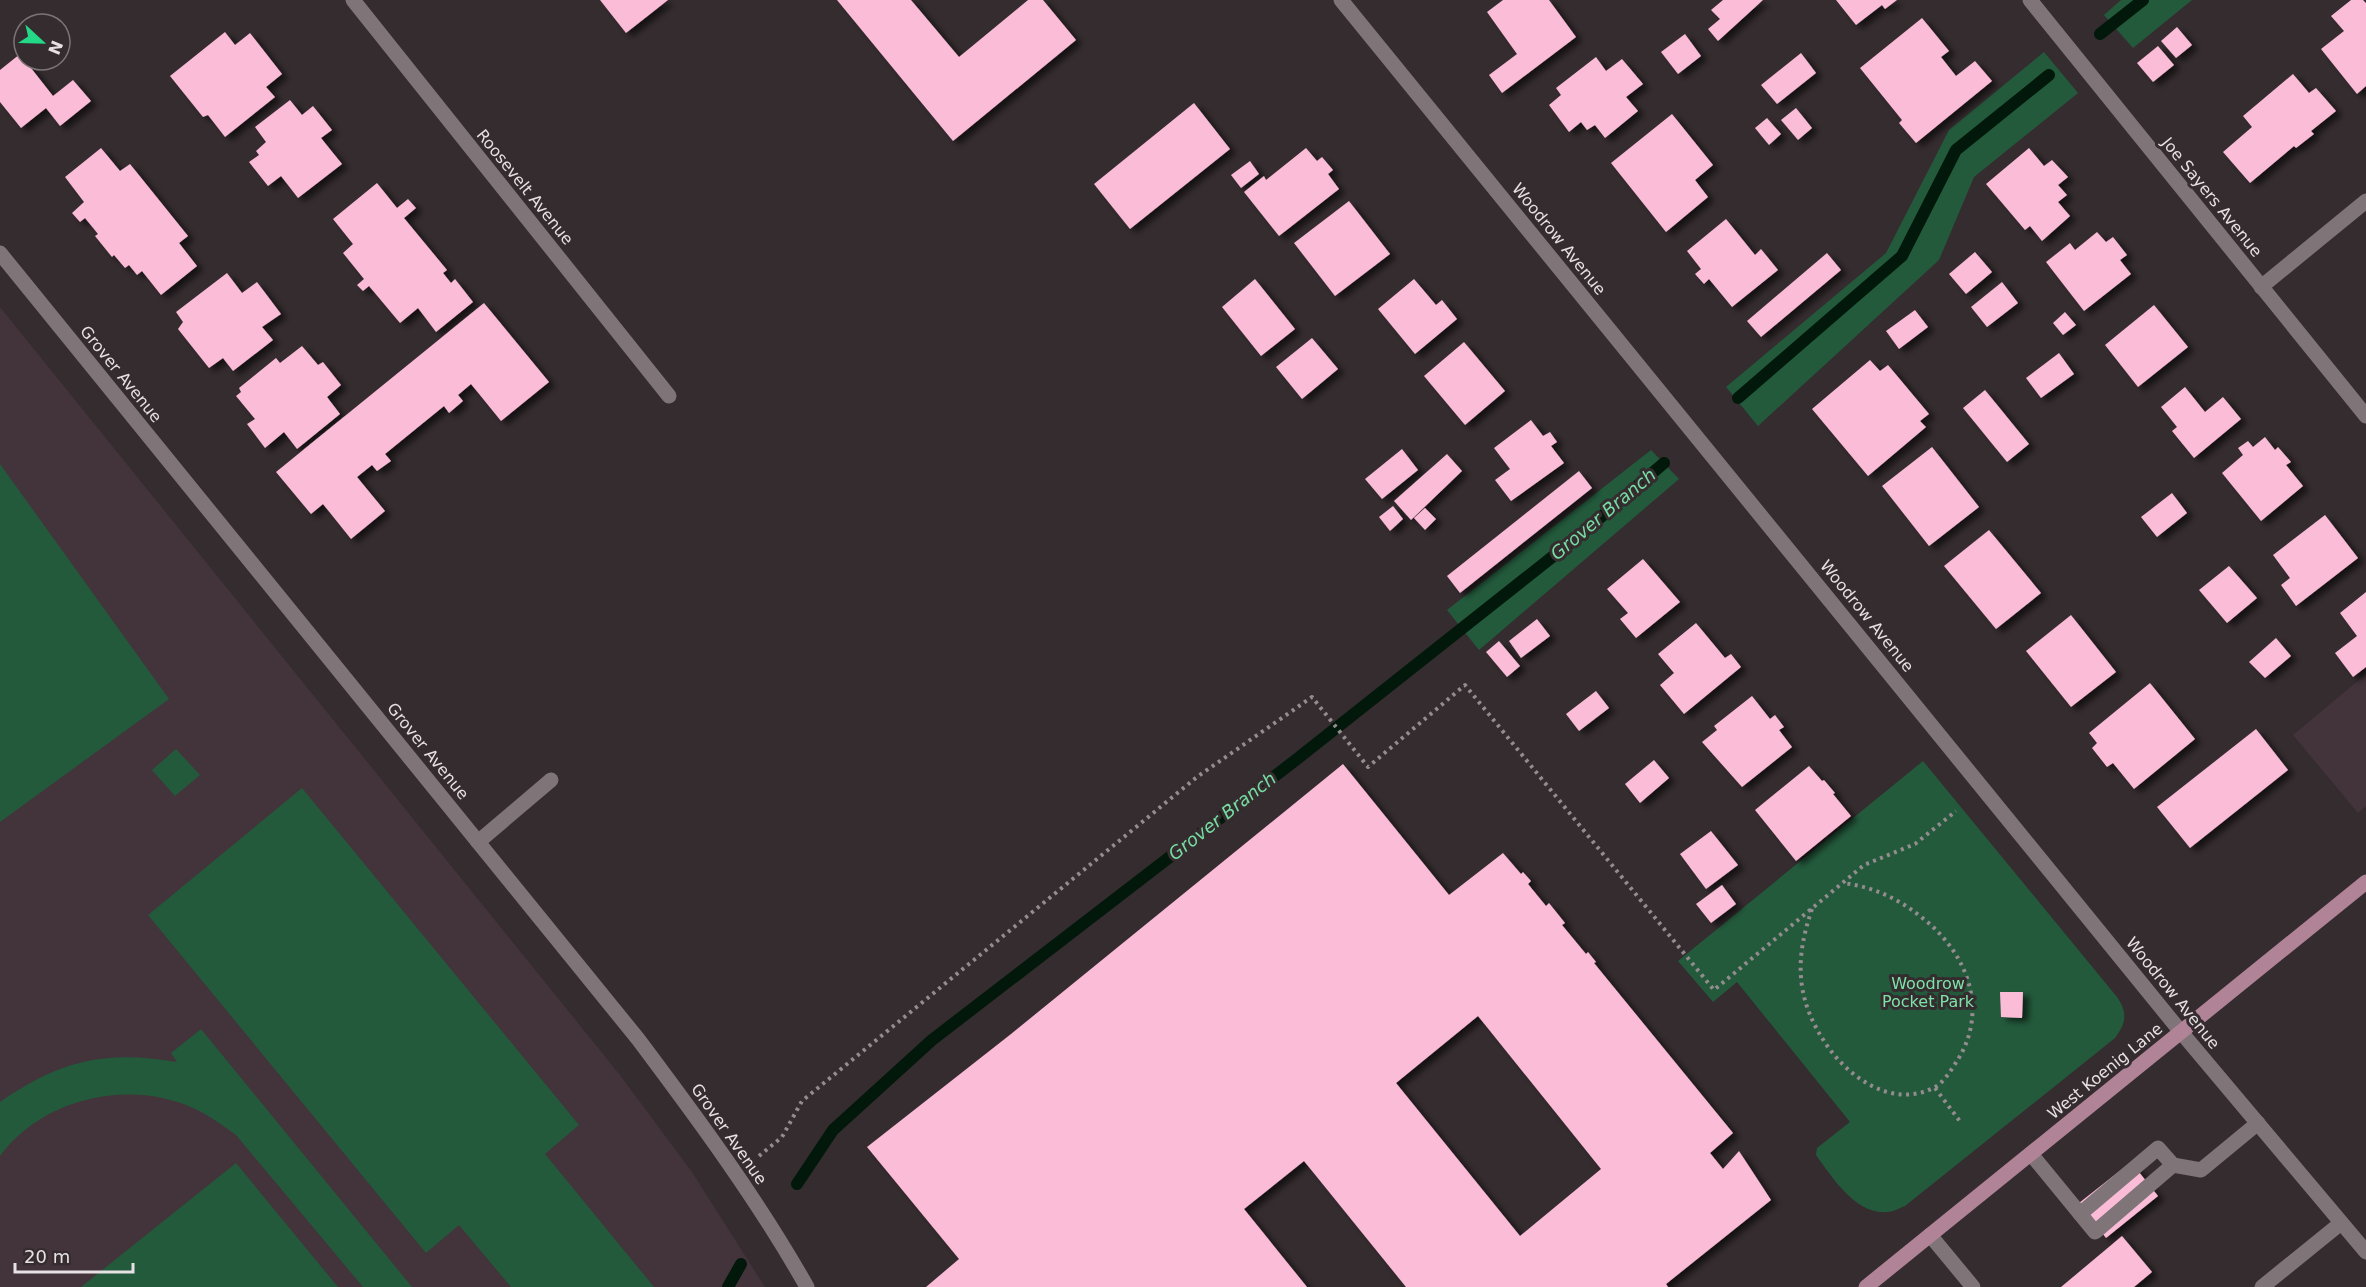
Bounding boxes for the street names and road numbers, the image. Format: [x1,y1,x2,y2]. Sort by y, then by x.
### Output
street label: Roosevelt Avenue [473,126,577,248]
street label: Joe Sayers Avenue [2157,133,2266,261]
street label: Woodrow Avenue [1508,179,1610,299]
street label: Grover Avenue [76,322,166,426]
street label: Woodrow Avenue [1816,556,1918,676]
street label: Grover Avenue [383,699,473,803]
street label: Woodrow Avenue [2122,933,2224,1053]
street label: West Koenig Lane [2044,1019,2166,1123]
street label: Grover Avenue [687,1080,771,1188]

